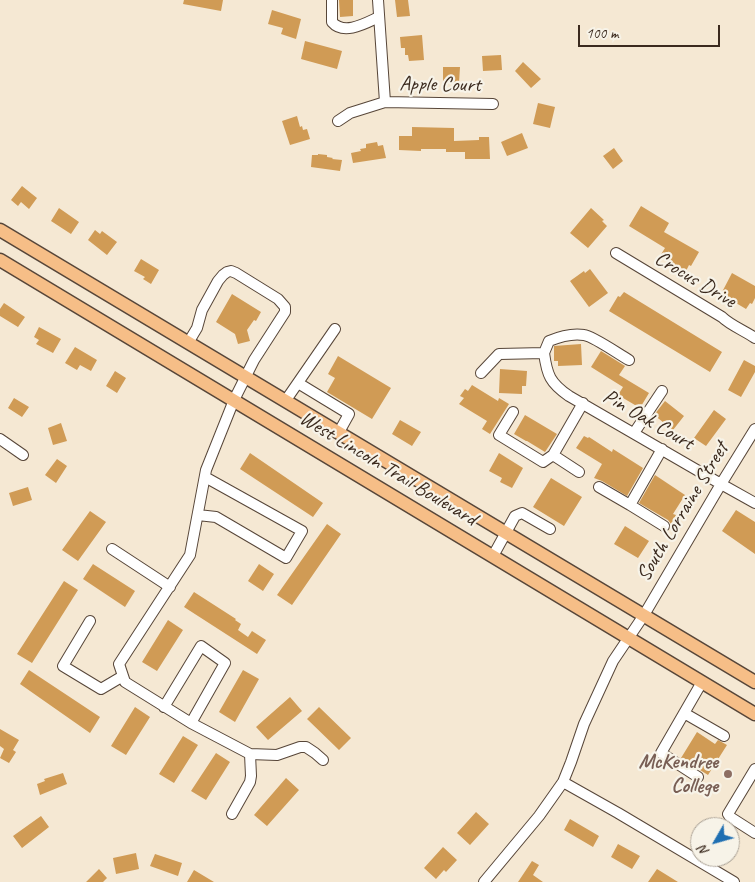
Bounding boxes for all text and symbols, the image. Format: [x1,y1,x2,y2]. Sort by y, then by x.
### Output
scale bar [580,15,722,47]
text: 100 m [586,24,618,43]
street label: Apple Court [399,72,481,98]
street label: Crocus Drive [650,246,740,314]
street label: Pin Oak Court [598,384,698,456]
street label: West Lincoln Trail Boulevard [295,406,481,532]
street label: South Lorraine Street [632,438,734,586]
place label: McKendree College [638,749,718,799]
marker: McKendree College [722,768,734,780]
north arrow [690,817,740,867]
text: N [694,842,713,860]

